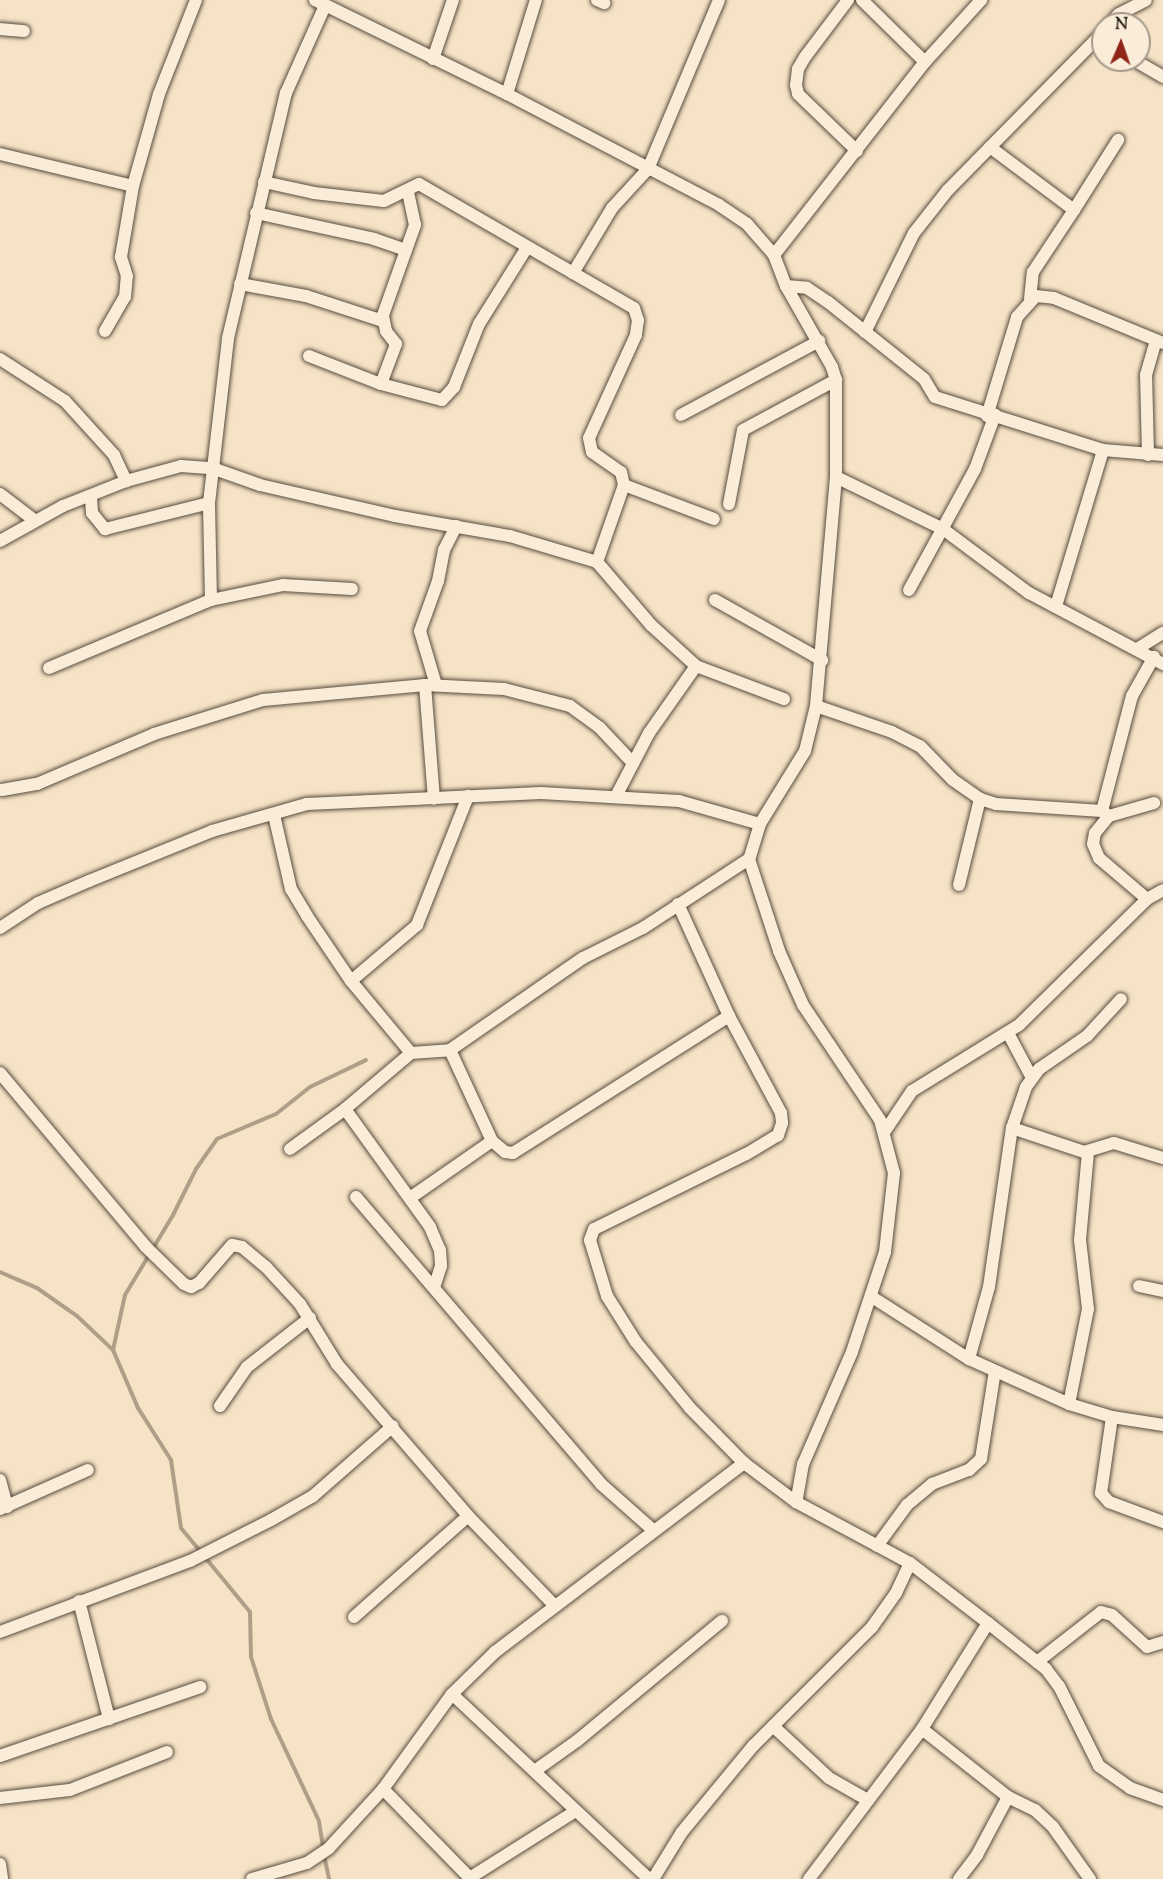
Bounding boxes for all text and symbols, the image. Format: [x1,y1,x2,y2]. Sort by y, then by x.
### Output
north arrow [1091,12,1151,72]
text: N [1115,14,1128,37]

